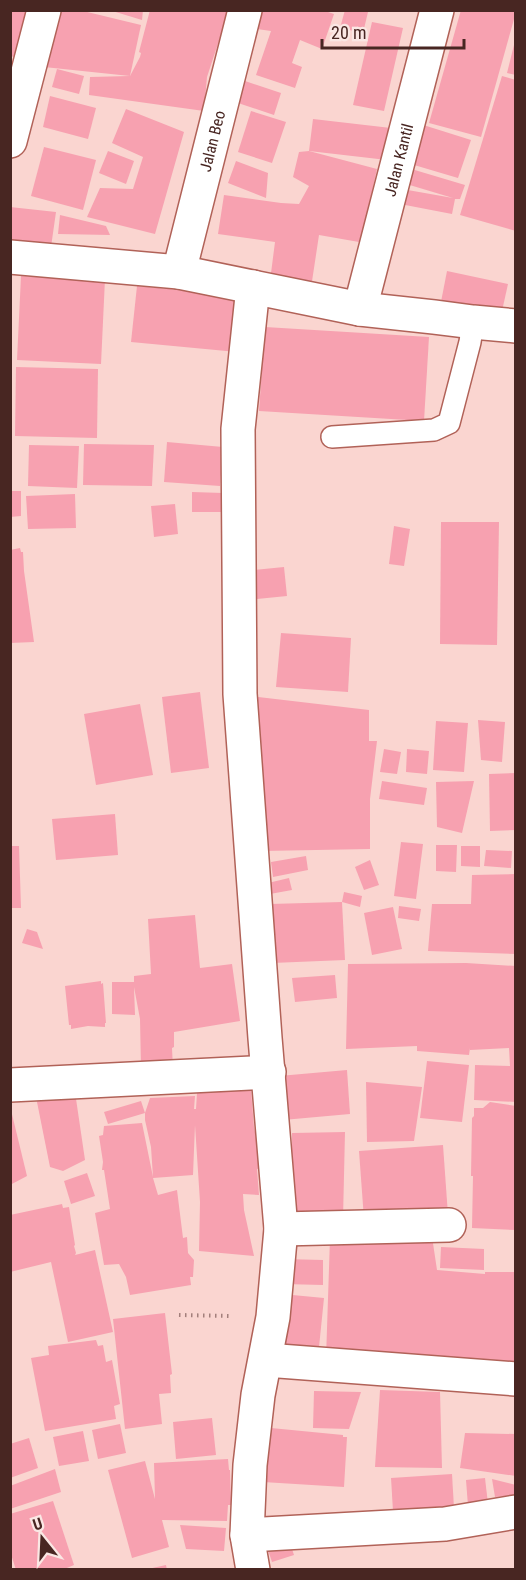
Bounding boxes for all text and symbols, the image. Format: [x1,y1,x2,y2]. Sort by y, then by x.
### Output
scale bar [322,12,464,50]
text: 20 m [331,22,366,43]
street label: Jalan Beo [195,108,229,174]
street label: Jalan Kantil [380,121,417,198]
north arrow [12,1508,72,1568]
text: U [30,1514,45,1535]

